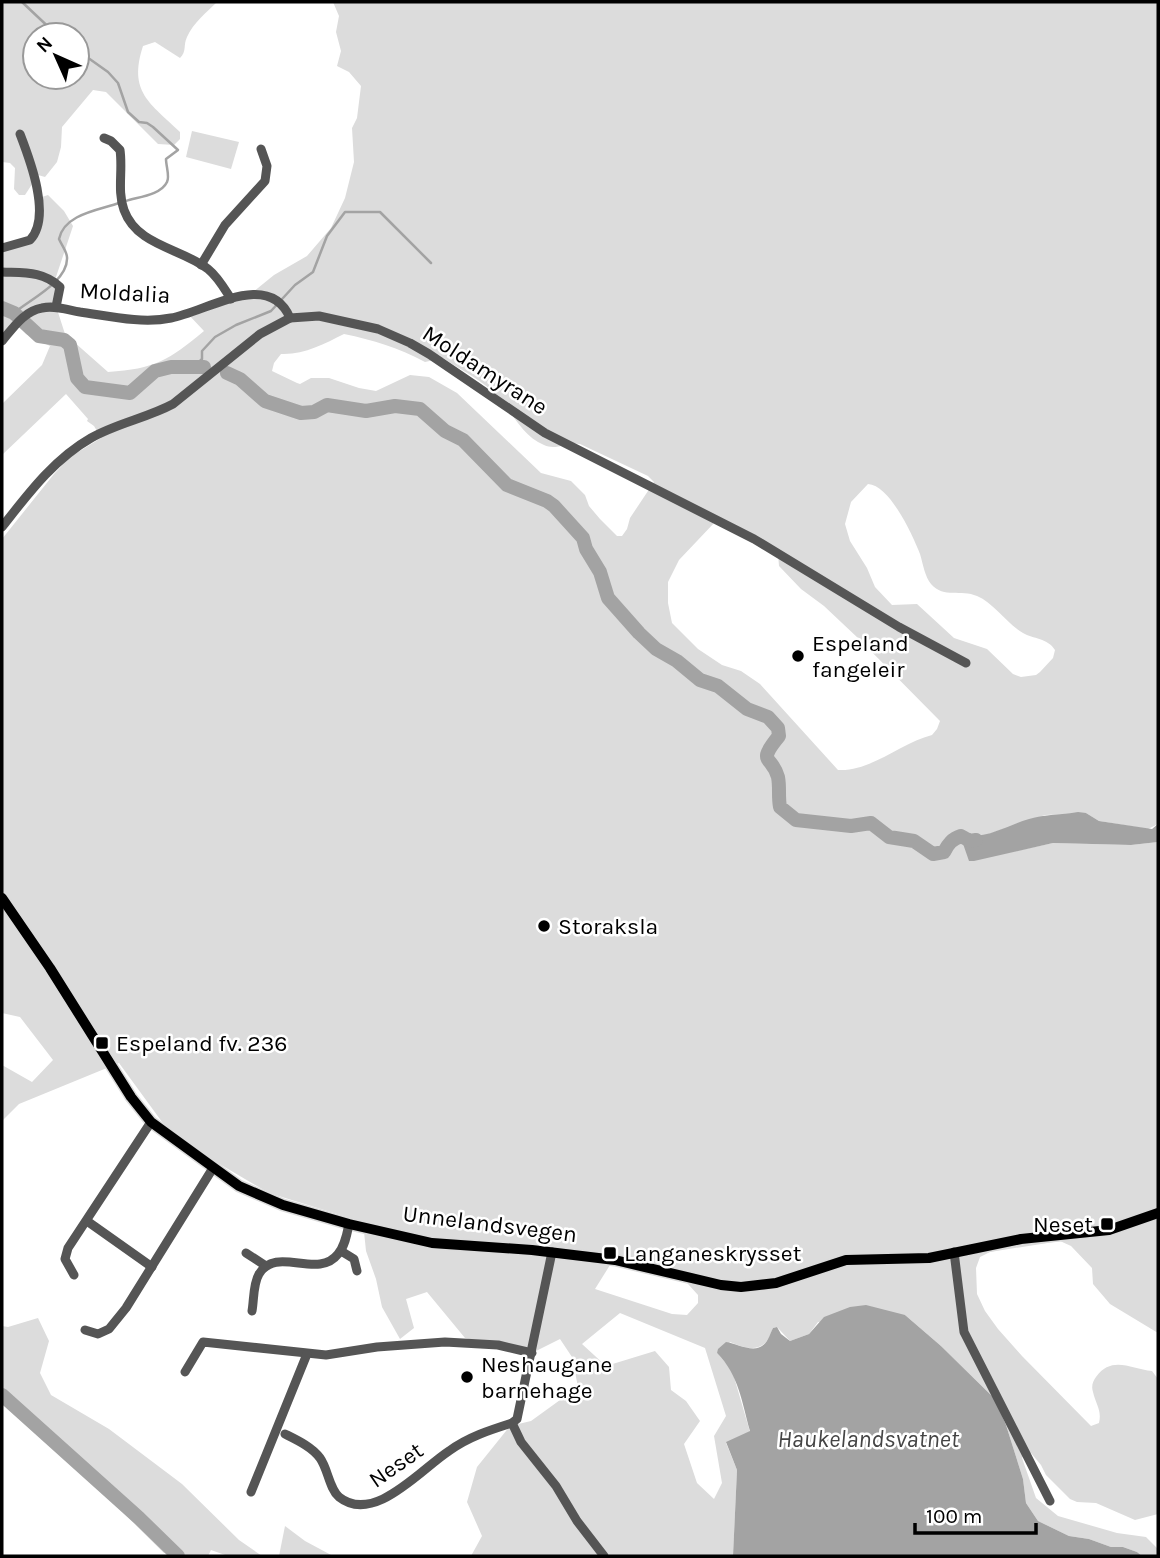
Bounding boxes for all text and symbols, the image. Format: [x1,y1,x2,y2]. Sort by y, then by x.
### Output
north arrow [21,21,91,91]
text: N [32,32,57,57]
street label: Moldalia [79,277,171,309]
street label: Moldamyrane [417,320,553,420]
place label: Espeland fangeleir [812,630,909,683]
marker: Espeland fangeleir [790,648,806,664]
place label: Storaksla [558,913,658,940]
marker: Storaksla [536,918,552,934]
place label: Espeland fv. 236 [116,1030,287,1057]
marker: Espeland fv. 236 [94,1035,110,1051]
street label: Unnelandsvegen [401,1200,579,1248]
place label: Neset [1033,1211,1093,1238]
marker: Neset [1099,1216,1115,1232]
place label: Langaneskrysset [624,1240,802,1267]
marker: Langaneskrysset [602,1245,618,1261]
place label: Neshaugane barnehage [481,1351,612,1404]
marker: Neshaugane barnehage [459,1369,475,1385]
water label: Haukelandsvatnet [777,1425,960,1453]
street label: Neset [364,1437,429,1493]
scale bar [915,1492,1036,1536]
text: 100 m [926,1504,983,1528]

